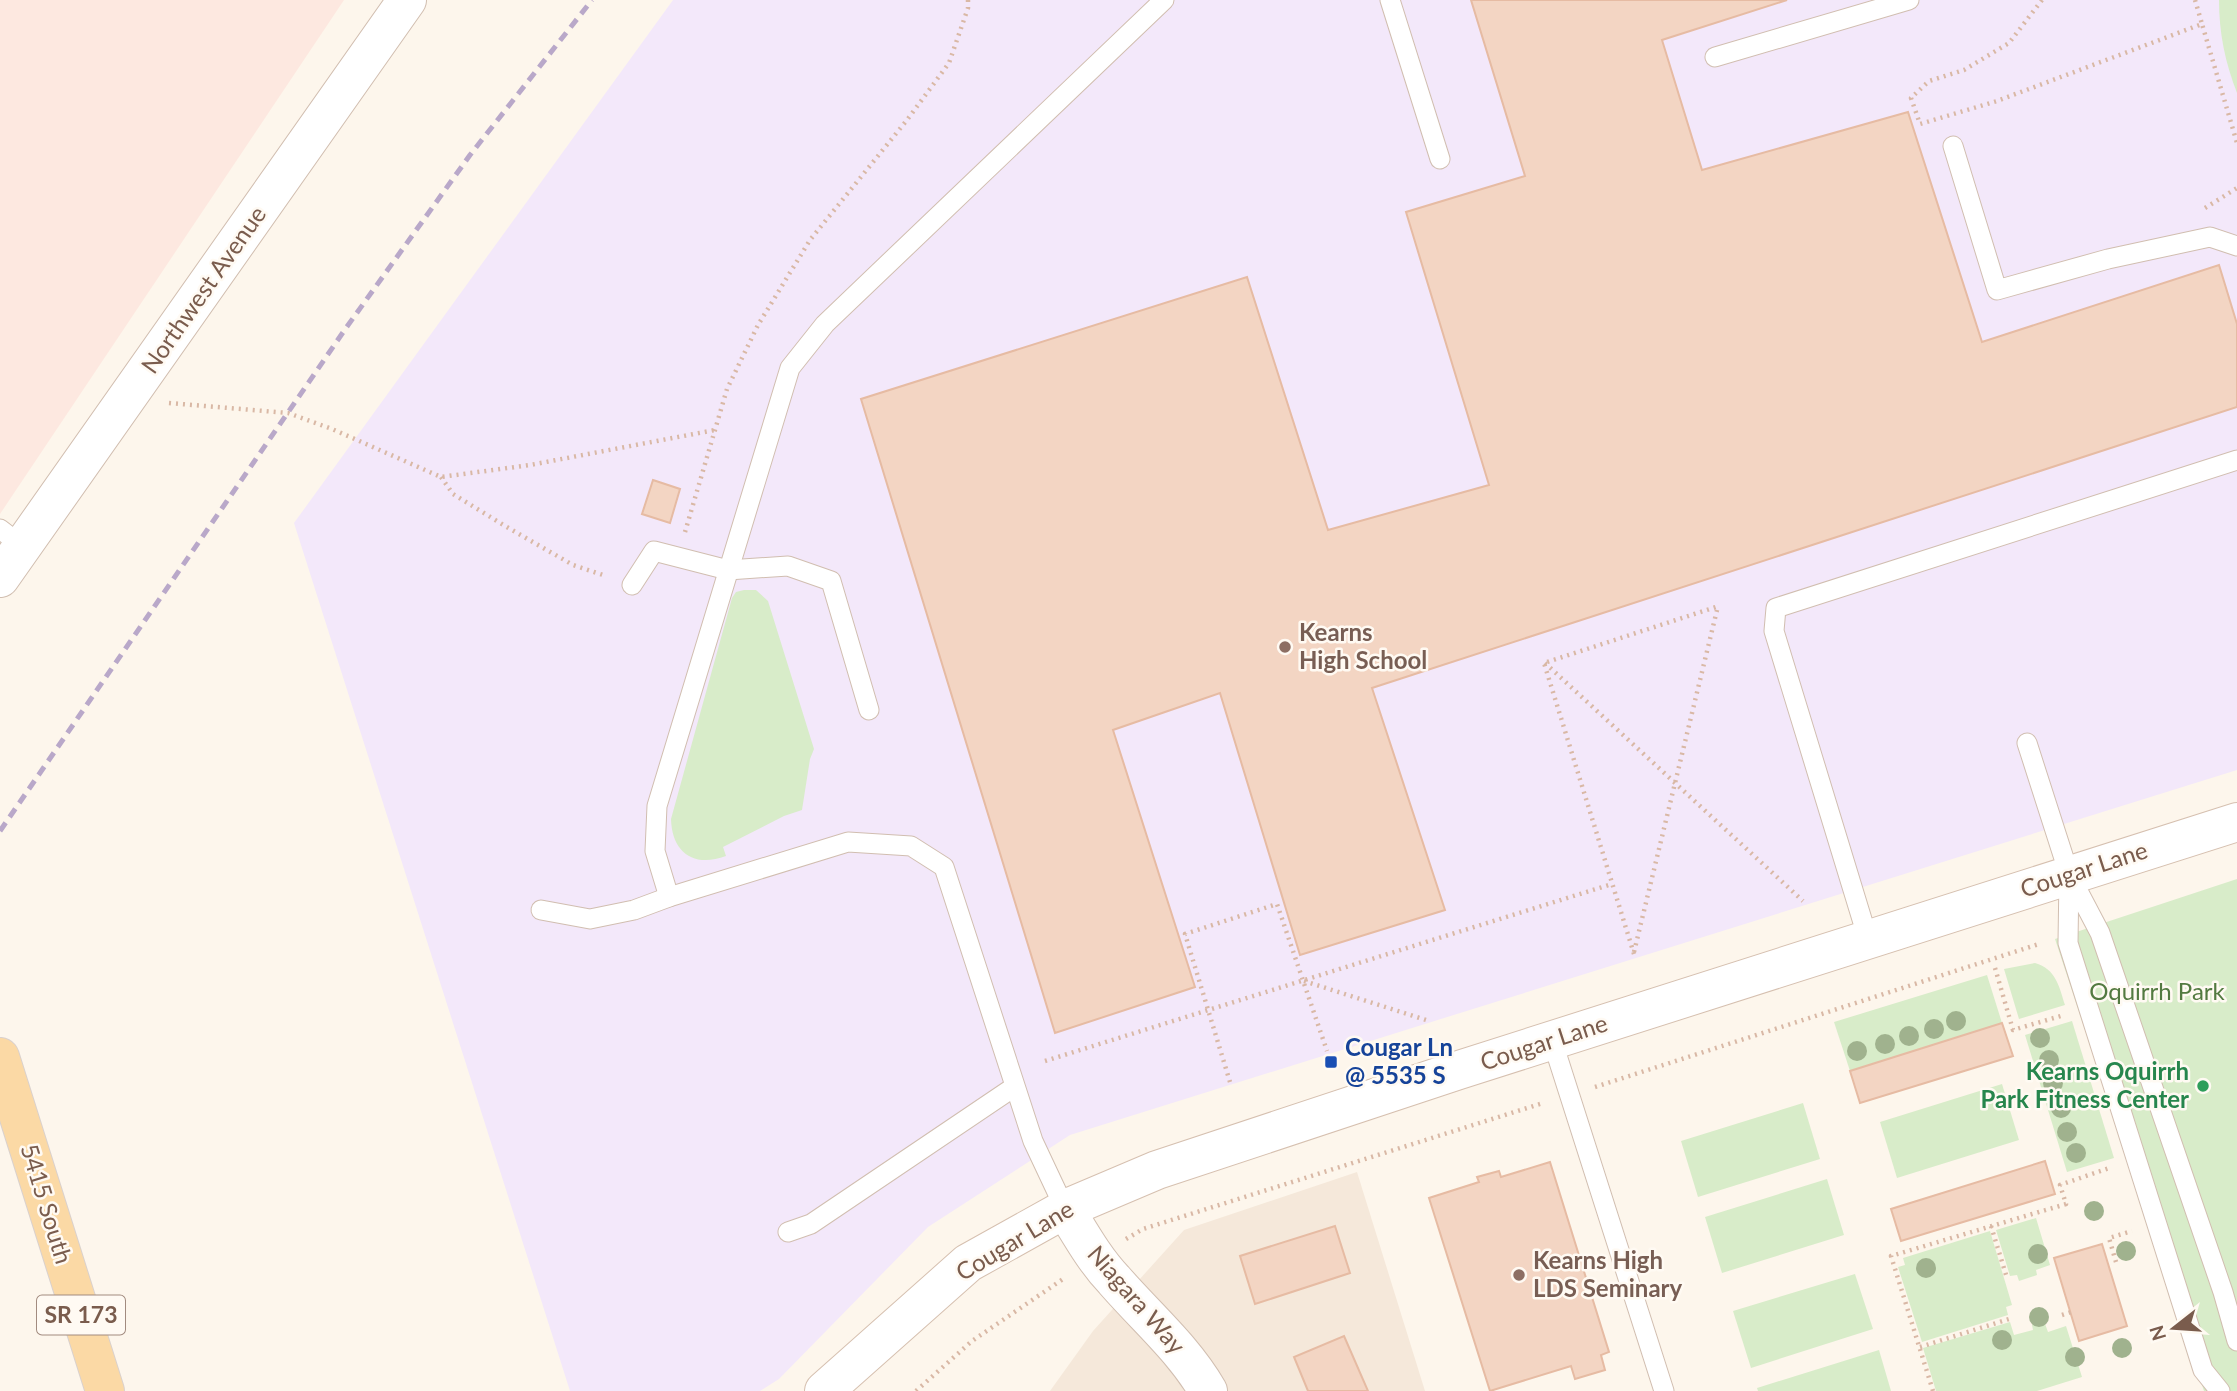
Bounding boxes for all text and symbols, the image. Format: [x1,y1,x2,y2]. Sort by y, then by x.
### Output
street label: Northwest Avenue [134,200,271,378]
place label: Kearns High School [1299,617,1427,674]
marker: Kearns High School [1277,639,1293,655]
street label: Cougar Lane [2016,834,2151,903]
park label: Oquirrh Park [2089,976,2226,1005]
street label: Cougar Lane [1476,1007,1611,1076]
place label: Cougar Ln @ 5535 S [1345,1032,1453,1089]
marker: Cougar Ln @ 5535 S [1323,1054,1339,1070]
place label: Kearns Oquirrh Park Fitness Center [1980,1056,2189,1113]
marker: Kearns Oquirrh Park Fitness Center [2195,1078,2211,1094]
street label: 5415 South [15,1140,79,1267]
street label: Cougar Lane [950,1193,1078,1286]
street label: Niagara Way [1082,1239,1192,1360]
place label: Kearns High LDS Seminary [1533,1245,1683,1302]
marker: Kearns High LDS Seminary [1511,1267,1527,1283]
north arrow [2139,1293,2209,1363]
road number: SR 173 [37,1296,125,1334]
text: N [2144,1323,2170,1343]

